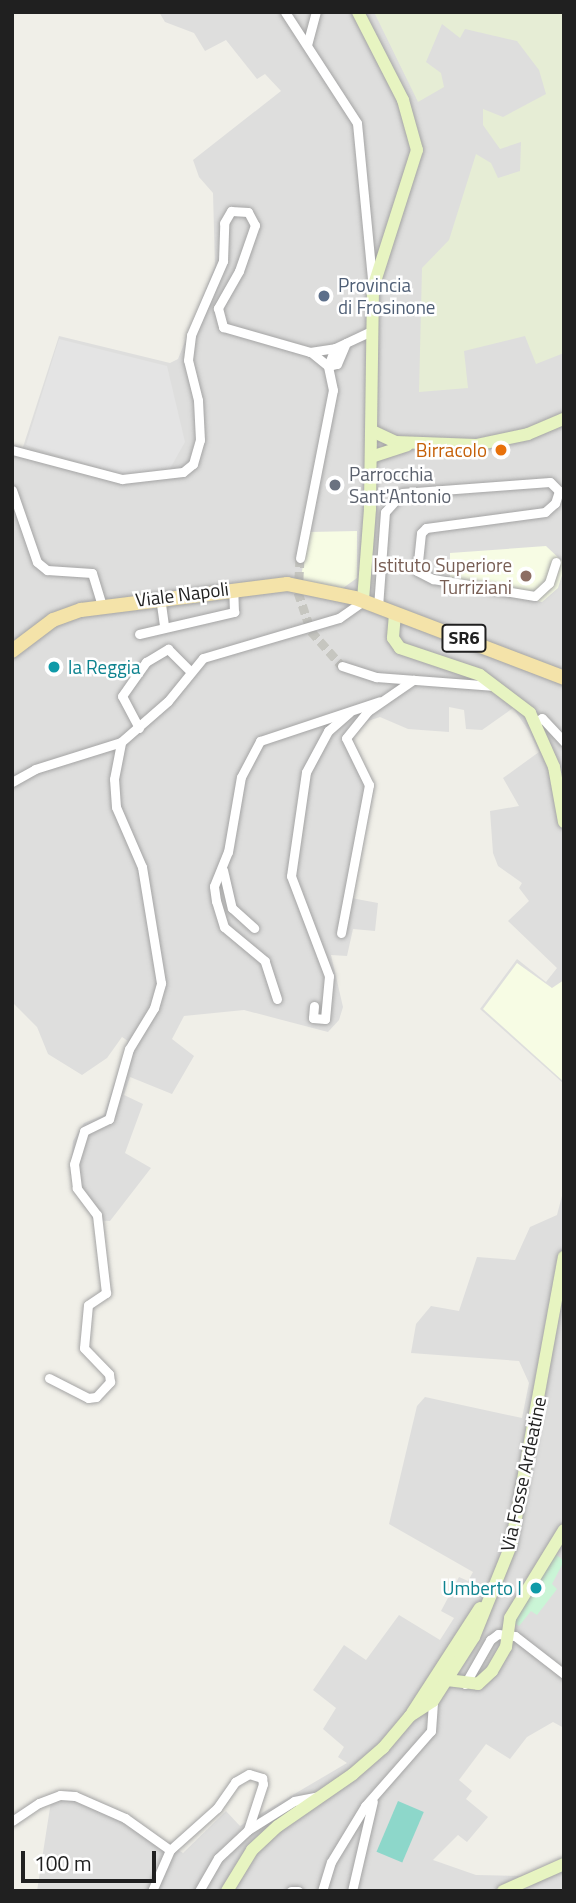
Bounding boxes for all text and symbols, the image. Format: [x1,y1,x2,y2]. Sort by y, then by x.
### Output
place label: Provincia di Frosinone [338,274,435,318]
marker: Provincia di Frosinone [316,288,332,304]
place label: Birracolo [416,439,487,461]
marker: Birracolo [493,442,509,458]
place label: Parrocchia Sant'Antonio [349,463,451,507]
marker: Parrocchia Sant'Antonio [327,477,343,493]
place label: Istituto Superiore Turriziani [373,554,512,598]
marker: Istituto Superiore Turriziani [518,568,534,584]
street label: Viale Napoli [134,577,230,611]
road number: SR6 [441,624,487,652]
place label: la Reggia [68,656,140,678]
marker: la Reggia [46,659,62,675]
street label: Via Fosse Ardeatine [495,1395,551,1553]
place label: Umberto I [442,1577,522,1599]
marker: Umberto I [528,1580,544,1596]
scale bar [24,1836,159,1880]
text: 100 m [34,1847,91,1879]

